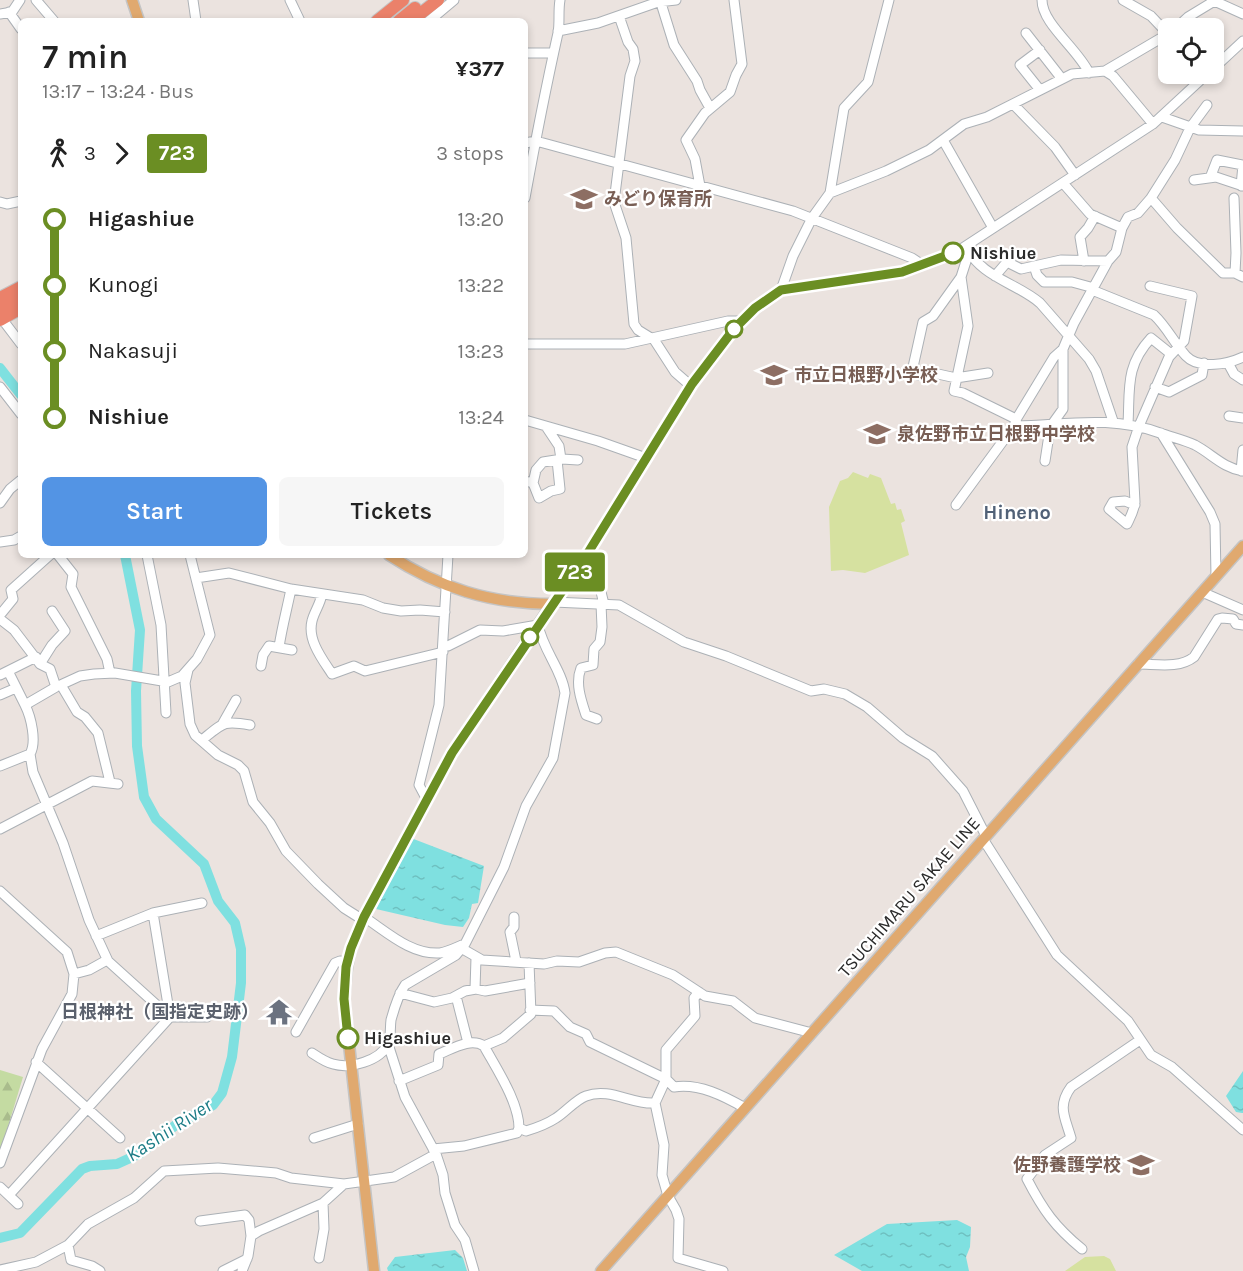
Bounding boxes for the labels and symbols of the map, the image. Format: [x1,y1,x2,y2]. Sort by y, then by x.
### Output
school or university icon: みどり保育所 [569,184,599,214]
place label: みどり保育所 [604,188,712,210]
marker: Nishiue [942,242,964,264]
place label: Nishiue [970,242,1036,264]
unlabelled marker [725,320,743,338]
school or university icon: 市立日根野小学校 [759,360,789,390]
place label: 市立日根野小学校 [794,364,938,386]
school or university icon: 泉佐野市立日根野中学校 [862,419,892,449]
place label: 泉佐野市立日根野中学校 [897,423,1095,445]
district label: Hineno [983,501,1051,524]
line badge: 723 [540,552,610,592]
unlabelled marker [521,628,539,646]
street label: TSUCHIMARU SAKAE LINE [833,812,985,982]
temple icon: 日根神社（国指定史跡） [264,997,294,1027]
place label: 日根神社（国指定史跡） [61,1001,259,1023]
marker: Higashiue [337,1027,359,1049]
place label: Higashiue [364,1027,451,1049]
water label: Kashii River [122,1093,217,1166]
school or university icon: 佐野養護学校 [1126,1150,1156,1180]
place label: 佐野養護学校 [1013,1154,1121,1176]

